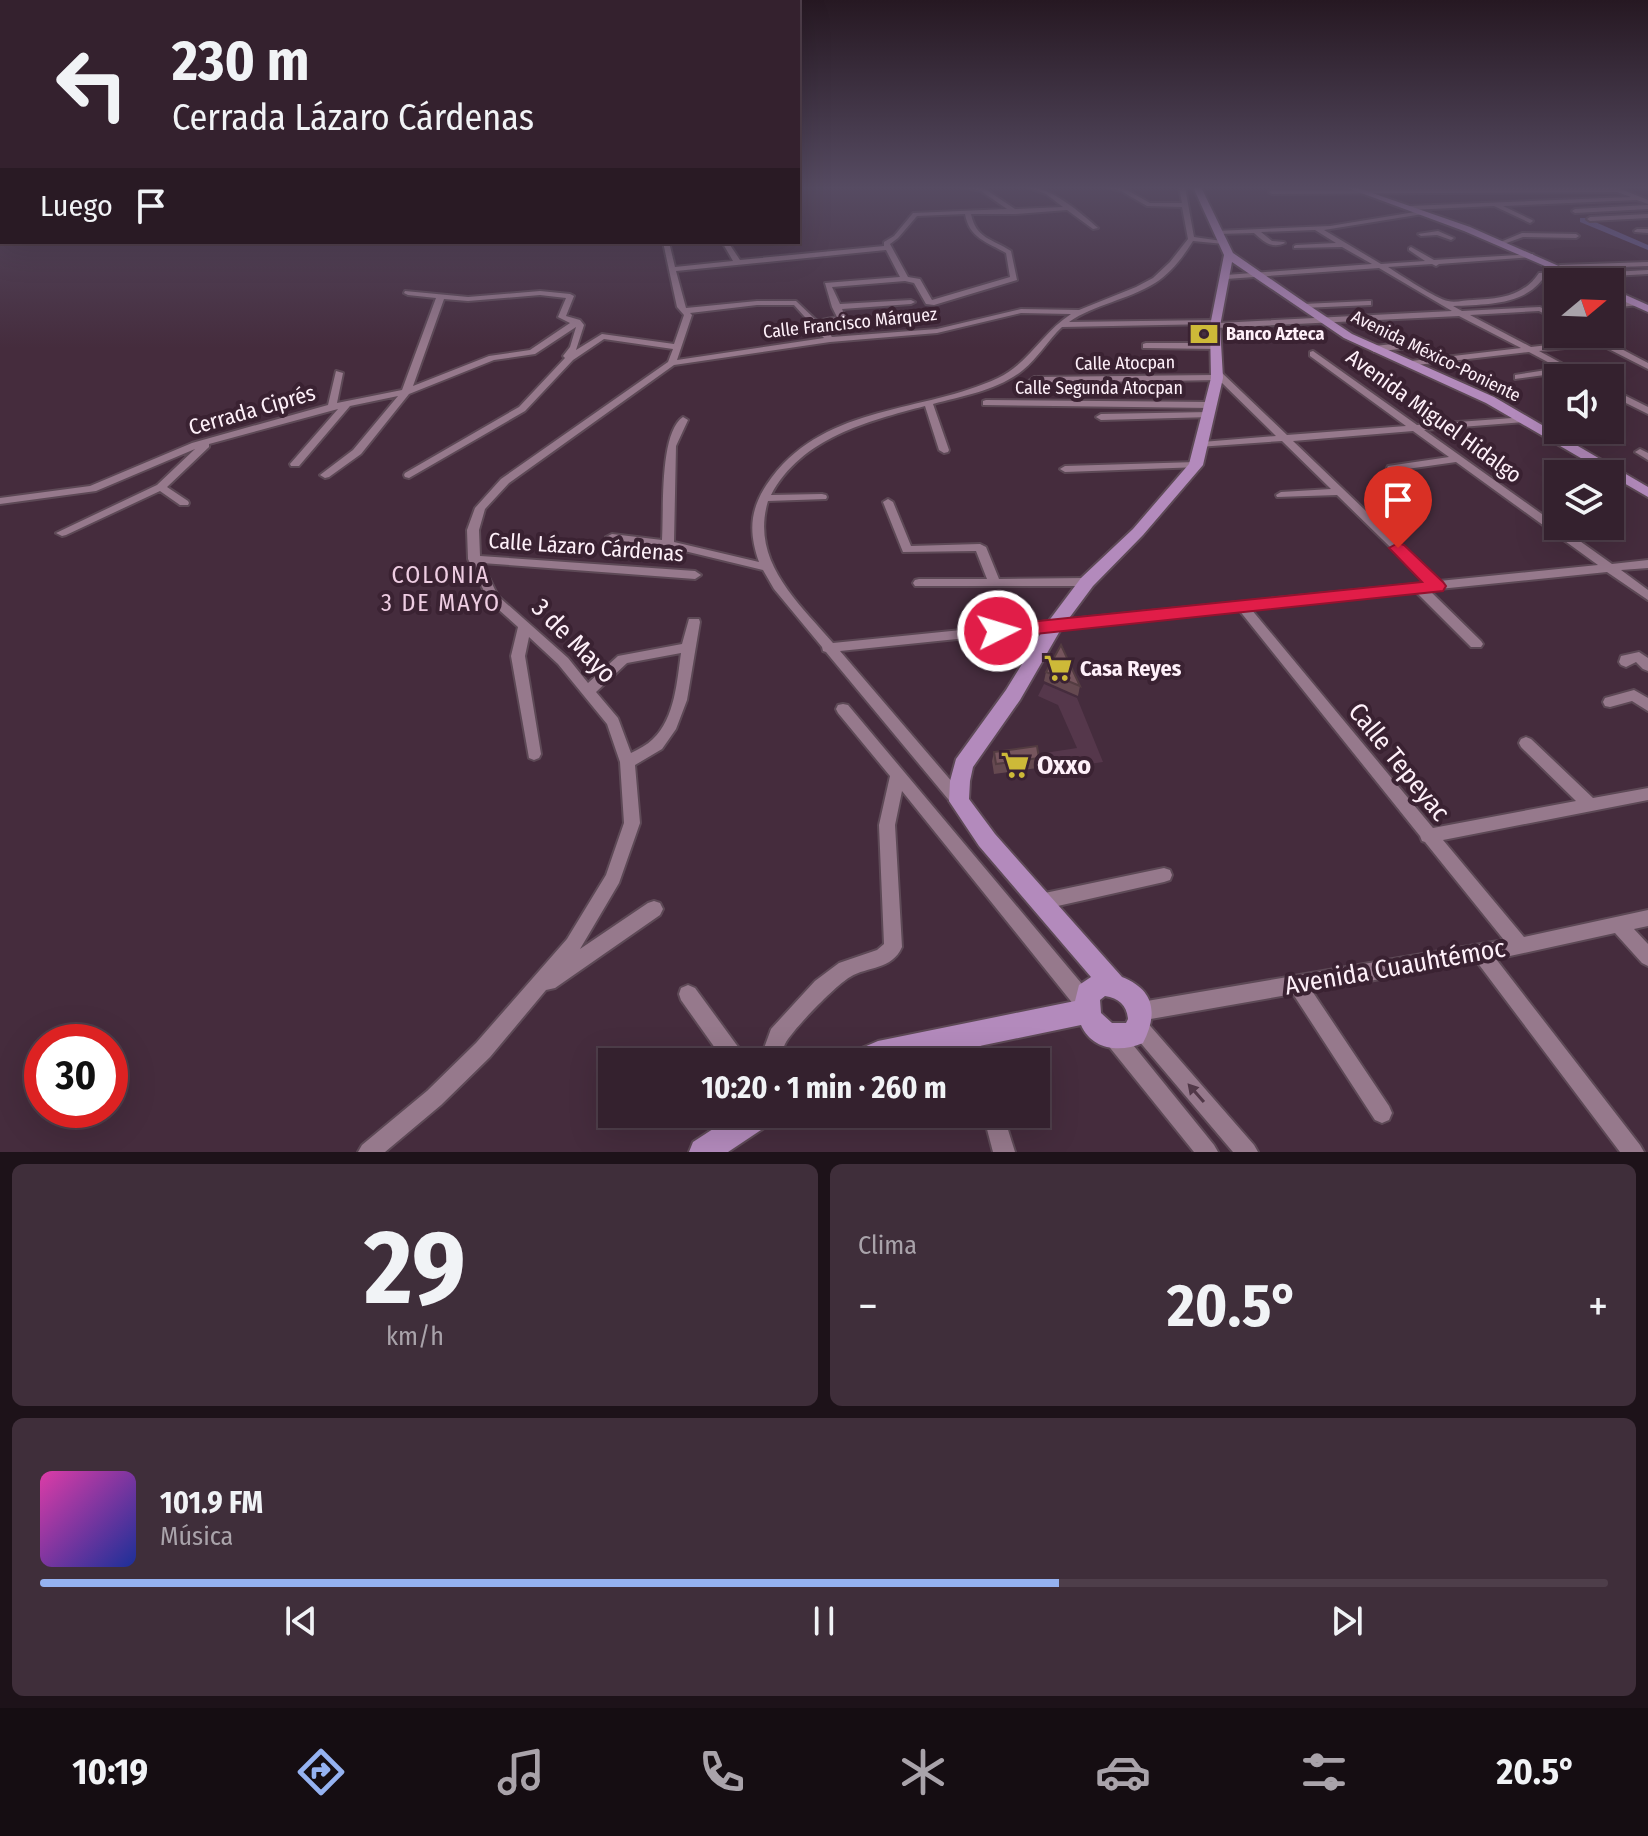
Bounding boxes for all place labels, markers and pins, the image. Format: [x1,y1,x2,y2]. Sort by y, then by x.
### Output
bank icon: Banco Azteca [1189,319,1219,349]
place label: Banco Azteca [1226,323,1324,345]
pin [1364,466,1432,548]
supermarket icon: Casa Reyes [1043,653,1073,683]
place label: Casa Reyes [1080,655,1182,682]
supermarket icon: Oxxo [1000,750,1030,780]
place label: Oxxo [1037,750,1091,781]

